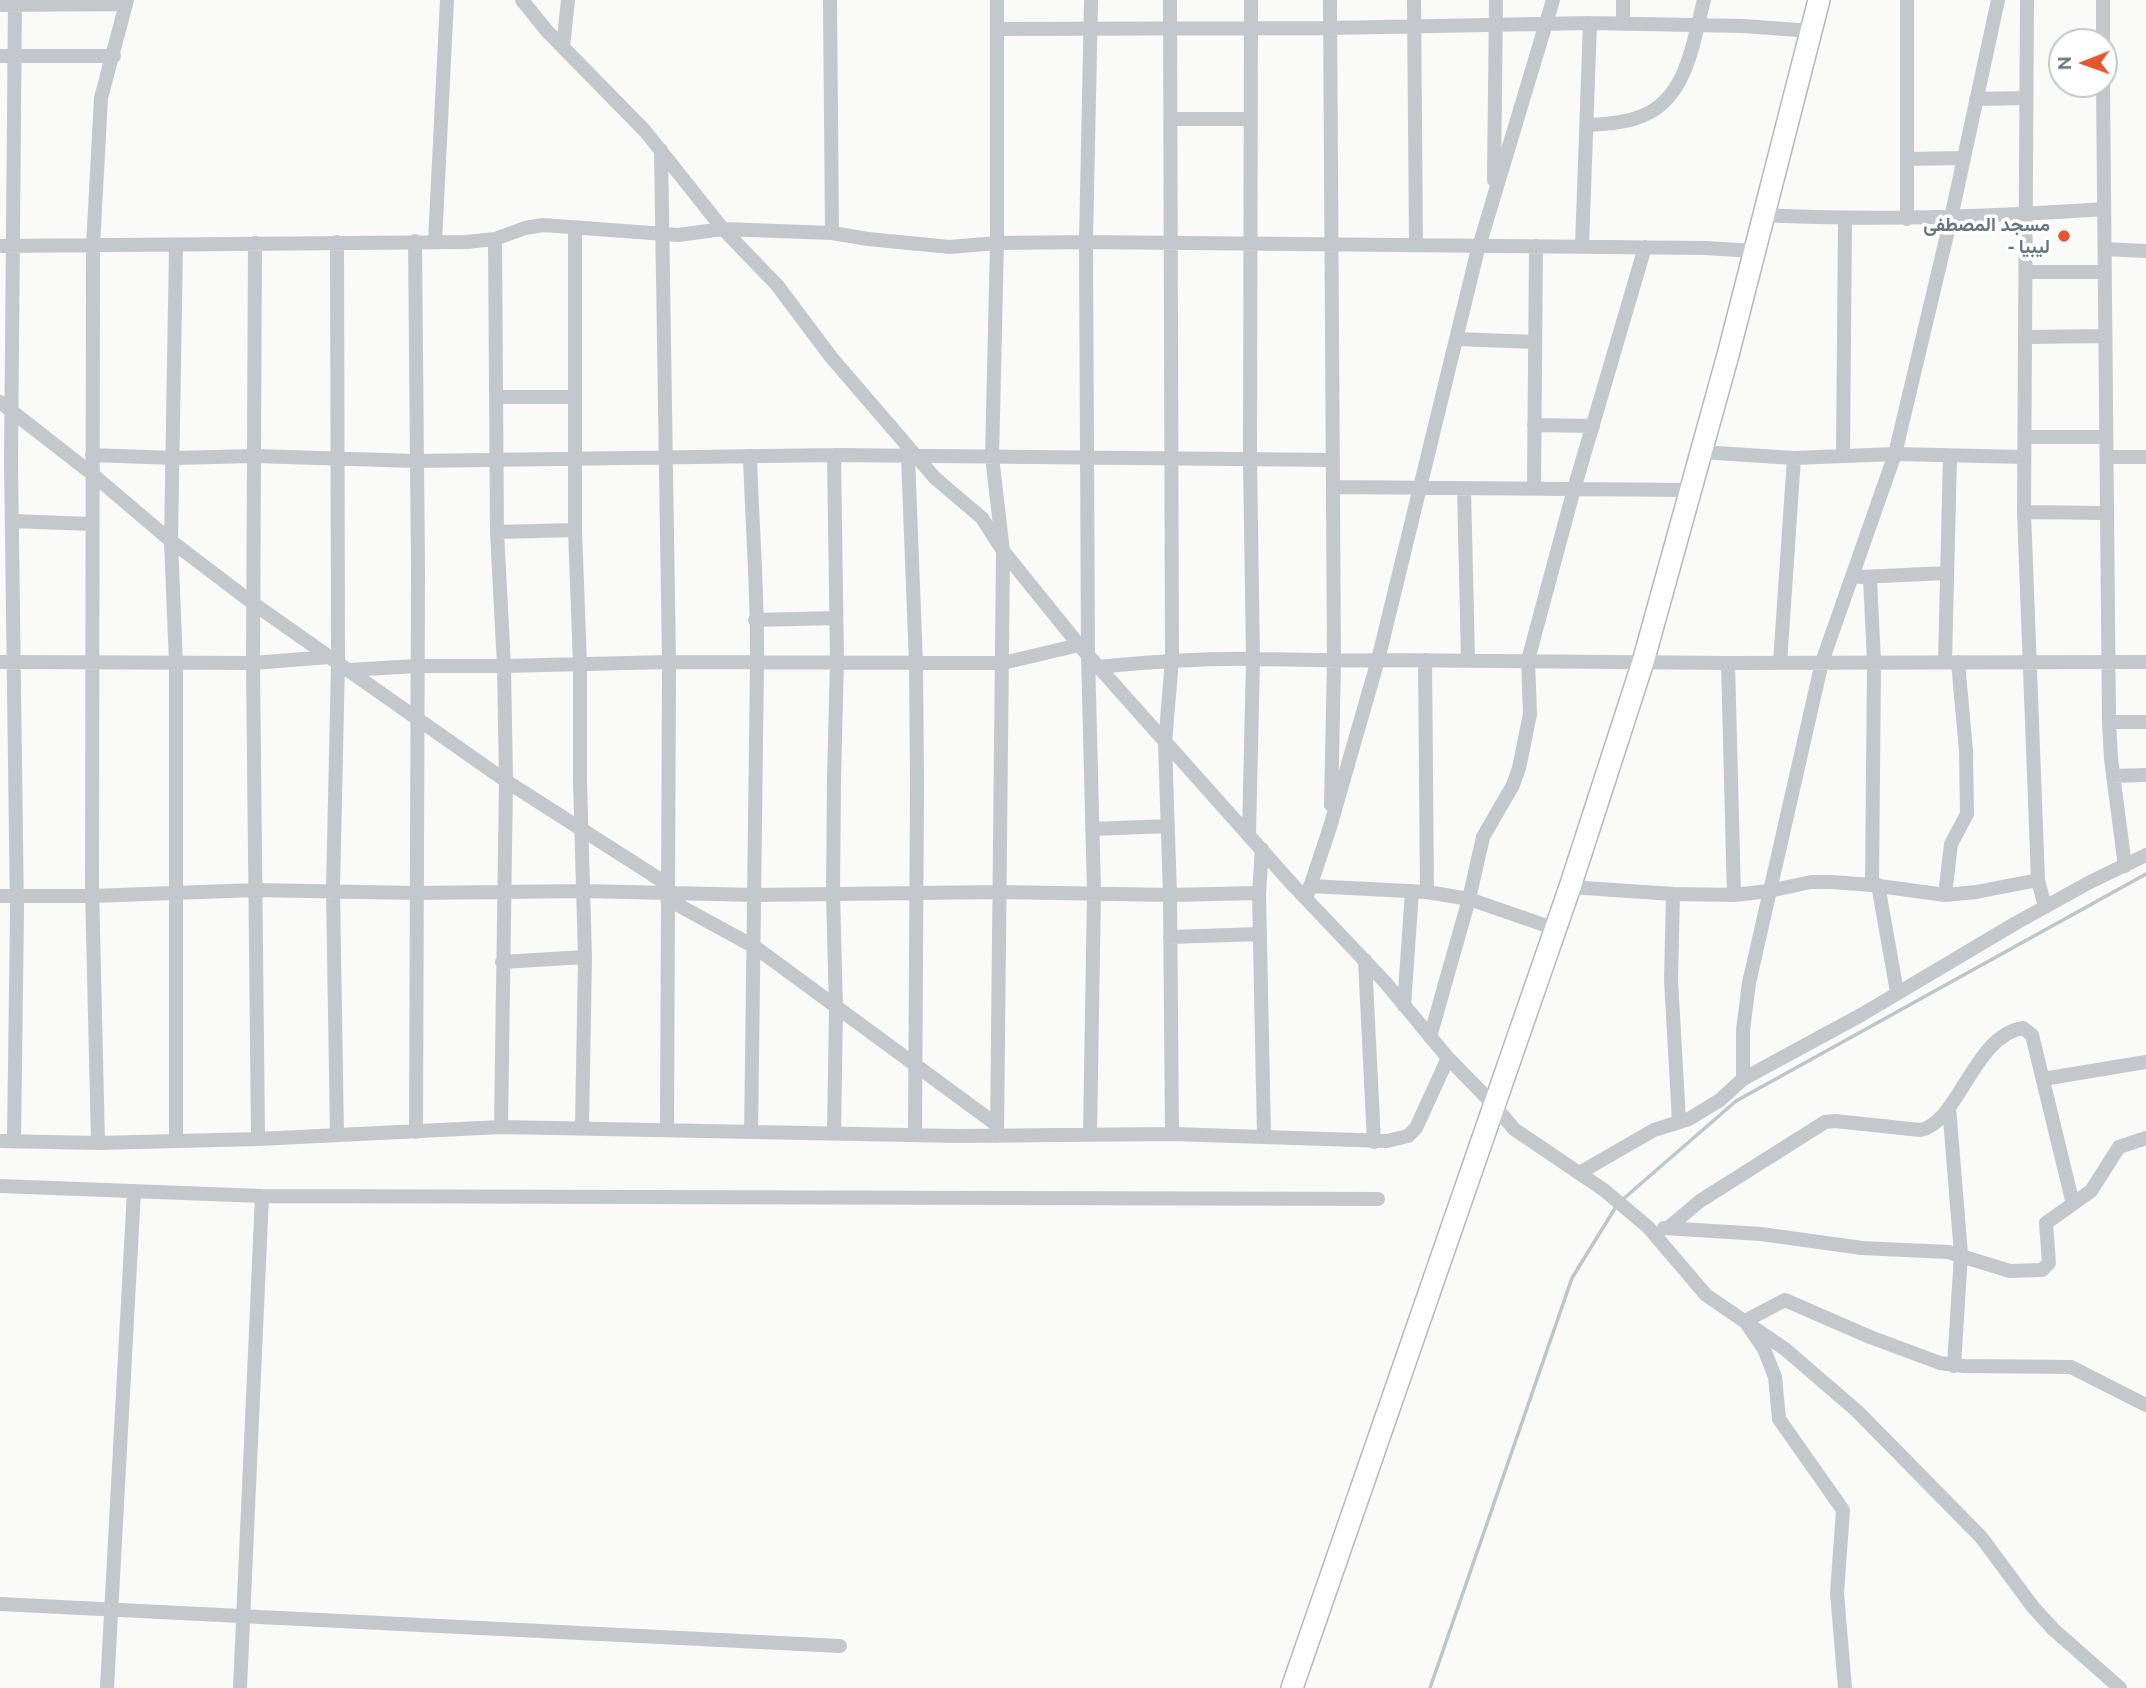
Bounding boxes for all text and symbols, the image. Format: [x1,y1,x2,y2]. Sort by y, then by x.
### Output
north arrow [2048,28,2118,98]
text: N [2053,56,2075,71]
place label: مسجد المصطفى - ليبيا [1923,214,2050,258]
marker: مسجد المصطفى - ليبيا [2056,228,2072,244]

